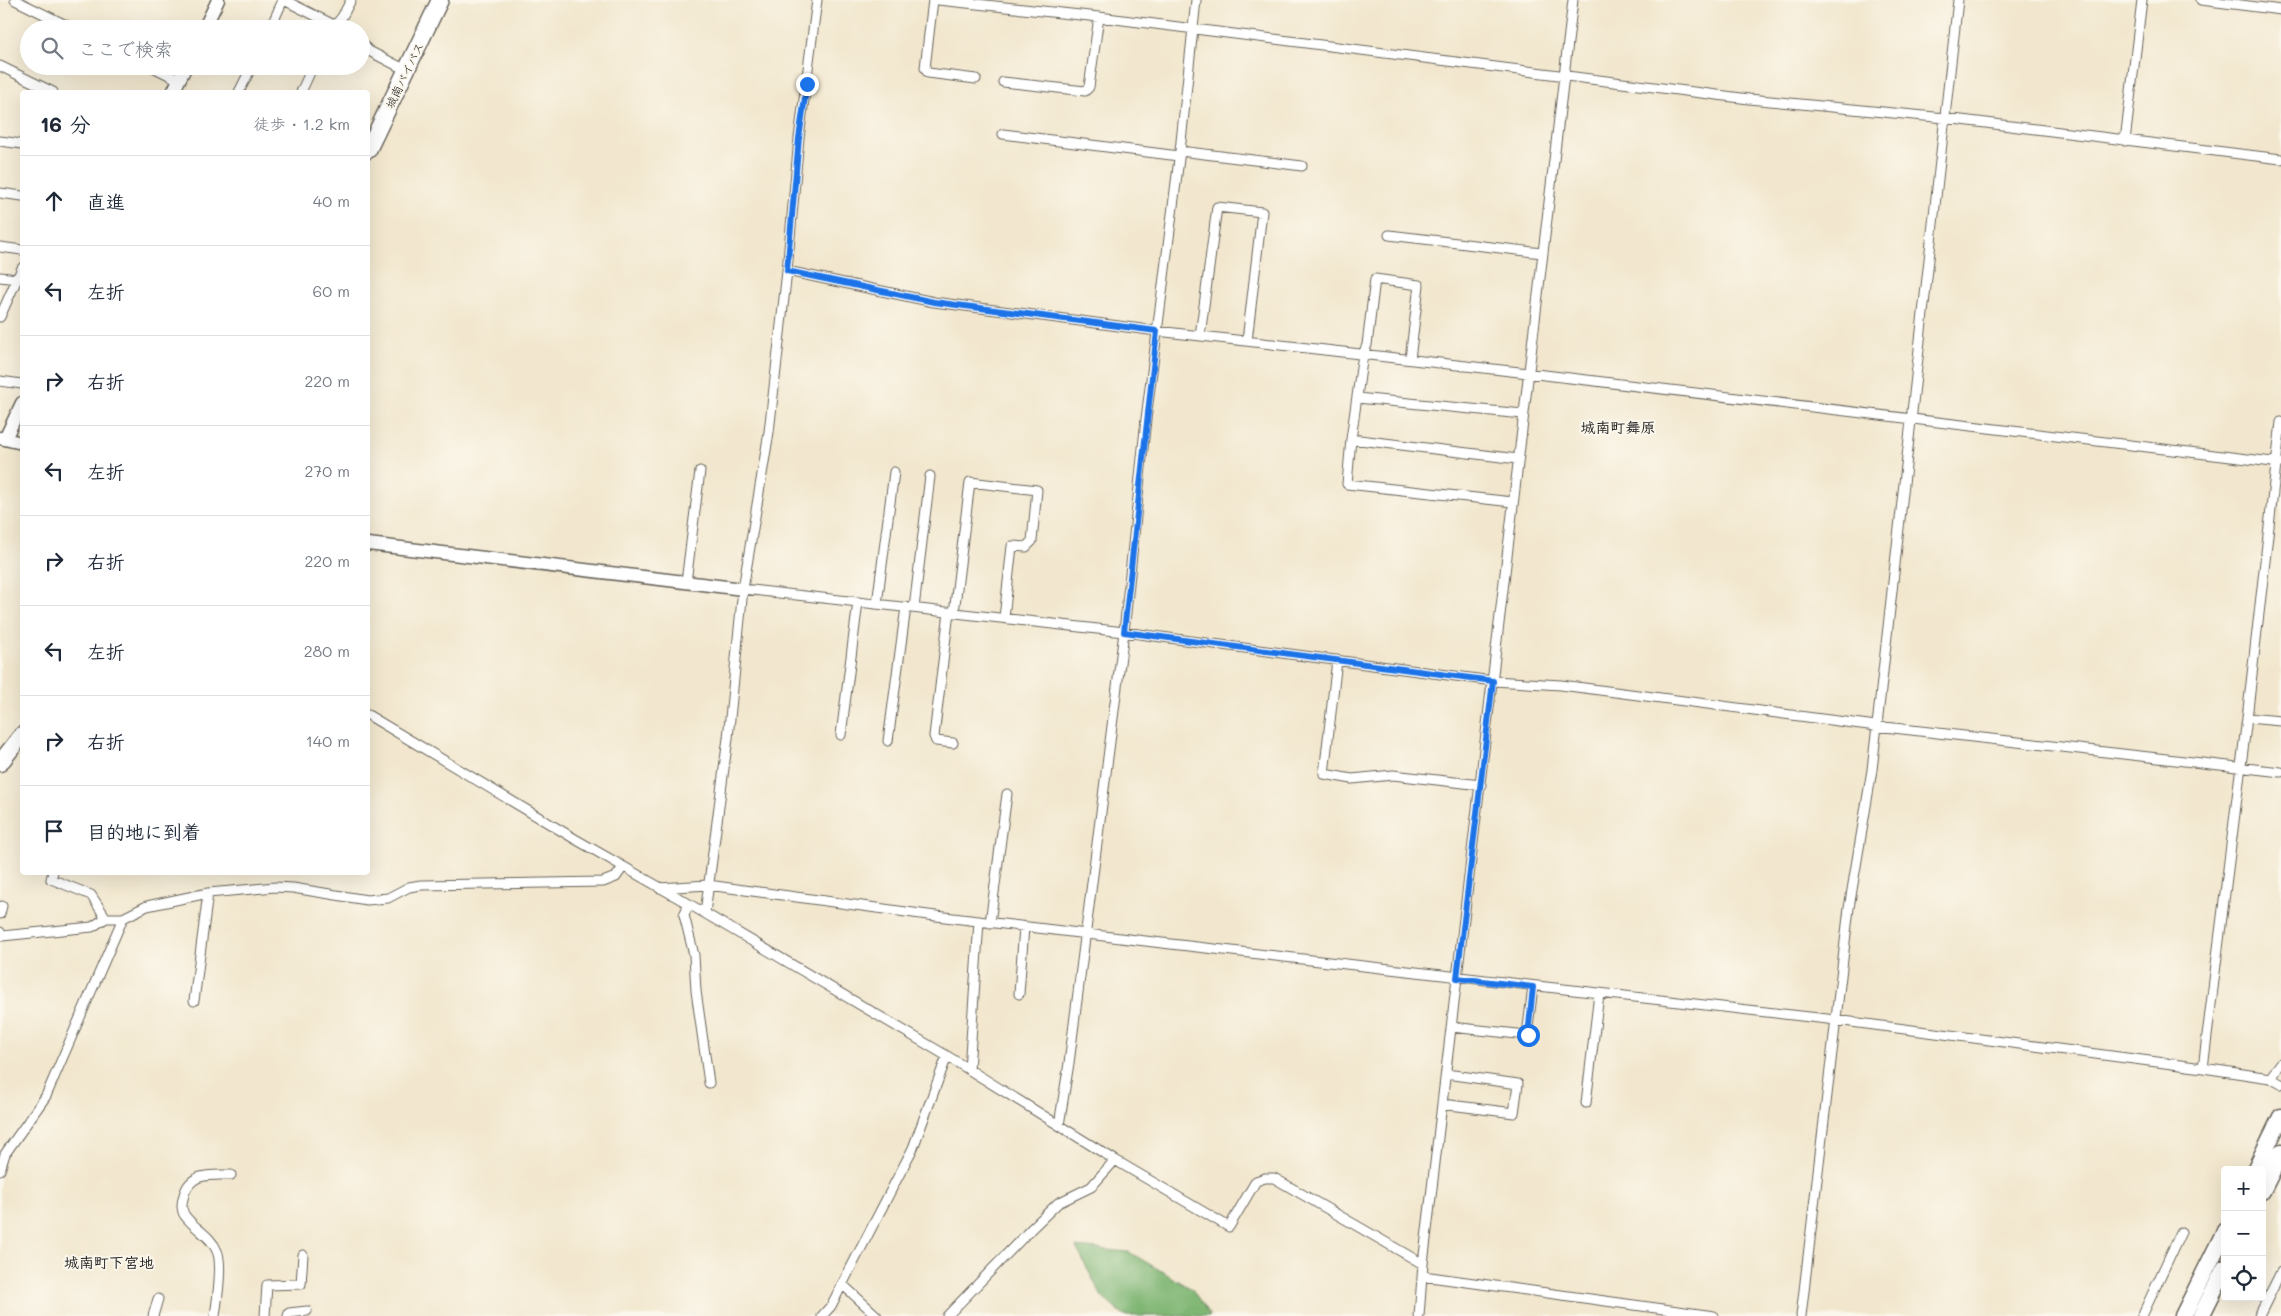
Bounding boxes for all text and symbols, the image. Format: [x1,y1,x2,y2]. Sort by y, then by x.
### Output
search box [20,20,370,75]
icon: search [38,34,66,62]
text: ここで検索 [78,36,173,61]
street label: 城南バイパス [381,39,427,111]
route end [796,73,819,96]
text: 16 分 [40,110,91,137]
text: 徒歩 · 1.2 km [254,113,350,134]
icon: ahead [40,187,68,215]
text: 直進 [87,189,125,214]
text: 40 m [313,190,350,211]
icon: left [40,277,68,305]
text: 左折 [87,279,125,304]
text: 60 m [313,280,350,301]
icon: right [40,367,68,395]
text: 右折 [87,369,125,394]
text: 220 m [304,370,350,391]
district label: 城南町舞原 [1580,417,1656,437]
icon: left [40,457,68,485]
text: 左折 [87,459,125,484]
text: 270 m [304,460,350,481]
icon: right [40,547,68,575]
text: 右折 [87,549,125,574]
text: 220 m [304,550,350,571]
icon: left [40,637,68,665]
text: 左折 [87,639,125,664]
text: 280 m [304,640,350,661]
icon: right [40,727,68,755]
text: 右折 [87,729,125,754]
text: 140 m [306,730,350,751]
icon: arrive [40,817,68,845]
text: 目的地に到着 [87,819,201,844]
route start [1517,1024,1540,1047]
map controls [2221,1166,2266,1301]
button: + [2221,1166,2266,1211]
button: − [2221,1211,2266,1256]
district label: 城南町下宮地 [64,1252,154,1272]
button: locate [2221,1256,2266,1301]

